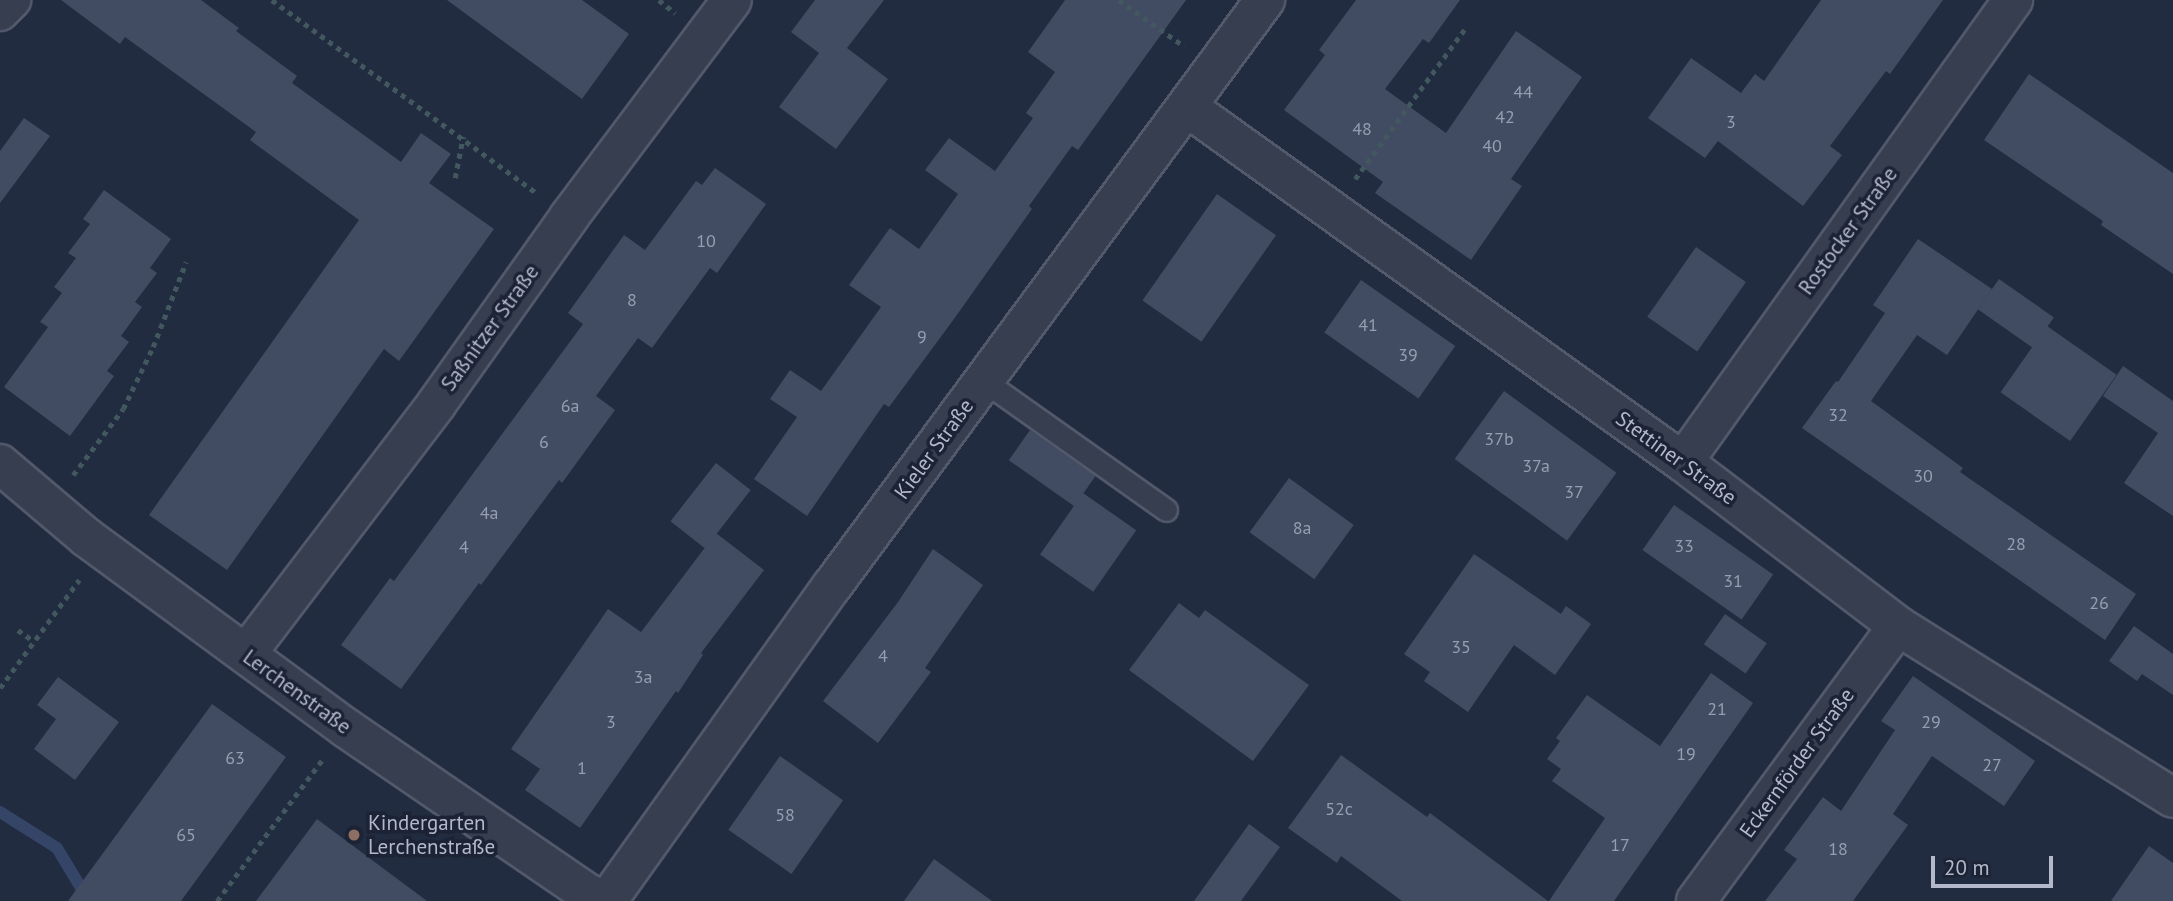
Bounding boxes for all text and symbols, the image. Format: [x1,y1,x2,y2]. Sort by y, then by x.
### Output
house number: 44 [1513,81,1533,103]
house number: 42 [1495,106,1515,128]
house number: 3 [1726,111,1736,133]
house number: 48 [1352,118,1372,140]
house number: 40 [1482,135,1502,157]
street label: Rostocker Straße [1793,162,1903,300]
house number: 10 [696,230,716,252]
street label: Saßnitzer Straße [436,260,544,396]
house number: 8 [627,289,637,311]
house number: 41 [1358,314,1378,336]
house number: 9 [917,326,927,348]
house number: 39 [1398,344,1418,366]
street label: Kieler Straße [889,394,979,504]
house number: 6a [561,395,579,417]
house number: 32 [1828,404,1848,426]
street label: Stettiner Straße [1611,406,1741,510]
house number: 37b [1484,428,1514,450]
house number: 6 [539,431,549,453]
house number: 37a [1522,455,1550,477]
house number: 30 [1913,465,1933,487]
house number: 37 [1564,481,1584,503]
house number: 4a [480,502,498,524]
house number: 8a [1293,517,1311,539]
house number: 28 [2006,533,2026,555]
house number: 33 [1674,535,1694,557]
house number: 4 [459,536,469,558]
house number: 31 [1723,570,1743,592]
house number: 26 [2089,592,2109,614]
house number: 35 [1451,636,1471,658]
street label: Lerchenstraße [238,644,356,740]
house number: 4 [878,645,888,667]
house number: 3a [634,666,652,688]
street label: Eckernförder Straße [1734,683,1860,843]
house number: 21 [1707,698,1727,720]
house number: 3 [606,711,616,733]
house number: 29 [1921,711,1941,733]
house number: 19 [1676,743,1696,765]
house number: 63 [225,747,245,769]
house number: 27 [1982,754,2002,776]
house number: 1 [577,757,587,779]
house number: 52c [1325,798,1353,820]
house number: 58 [775,804,795,826]
place label: Kindergarten Lerchenstraße [368,810,495,860]
house number: 65 [176,824,196,846]
marker: Kindergarten Lerchenstraße [346,827,362,843]
house number: 17 [1610,834,1630,856]
house number: 18 [1828,838,1848,860]
scale bar [1935,842,2058,886]
text: 20 m [1944,854,1990,881]

